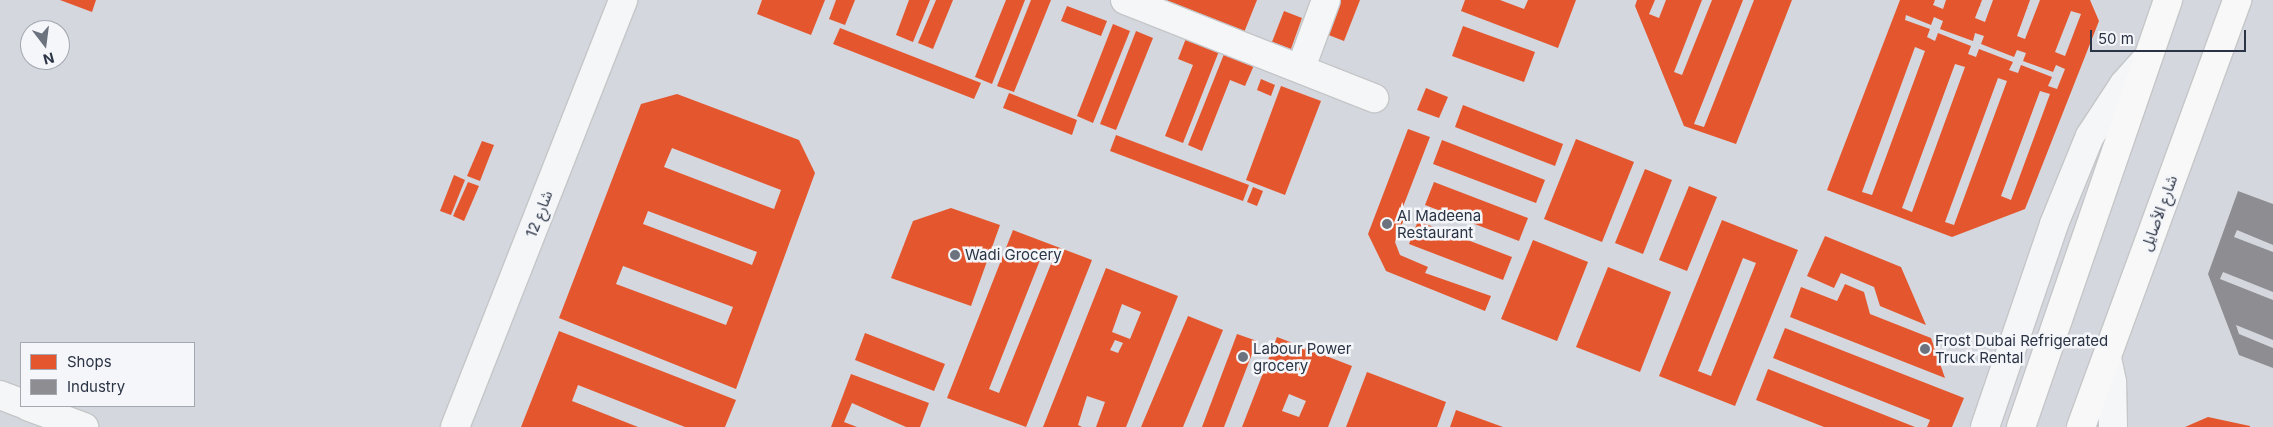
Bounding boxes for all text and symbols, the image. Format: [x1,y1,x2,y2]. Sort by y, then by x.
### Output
north arrow [20,20,70,70]
scale bar [2093,20,2249,52]
text: 50 m [2098,29,2134,48]
text: N [41,49,56,69]
street label: شارع الأصايل [2137,173,2181,253]
street label: شارع 12 [522,188,556,240]
place label: Al Madeena Restaurant [1397,206,1481,241]
marker: Al Madeena Restaurant [1381,218,1393,230]
place label: Wadi Grocery [965,246,1062,264]
marker: Wadi Grocery [949,249,961,261]
place label: Frost Dubai Refrigerated Truck Rental [1935,331,2108,366]
place label: Labour Power grocery [1253,339,1351,374]
legend [20,342,195,407]
marker: Frost Dubai Refrigerated Truck Rental [1919,343,1931,355]
marker: Labour Power grocery [1237,351,1249,363]
text: Shops [67,352,112,371]
text: Industry [67,377,125,396]

